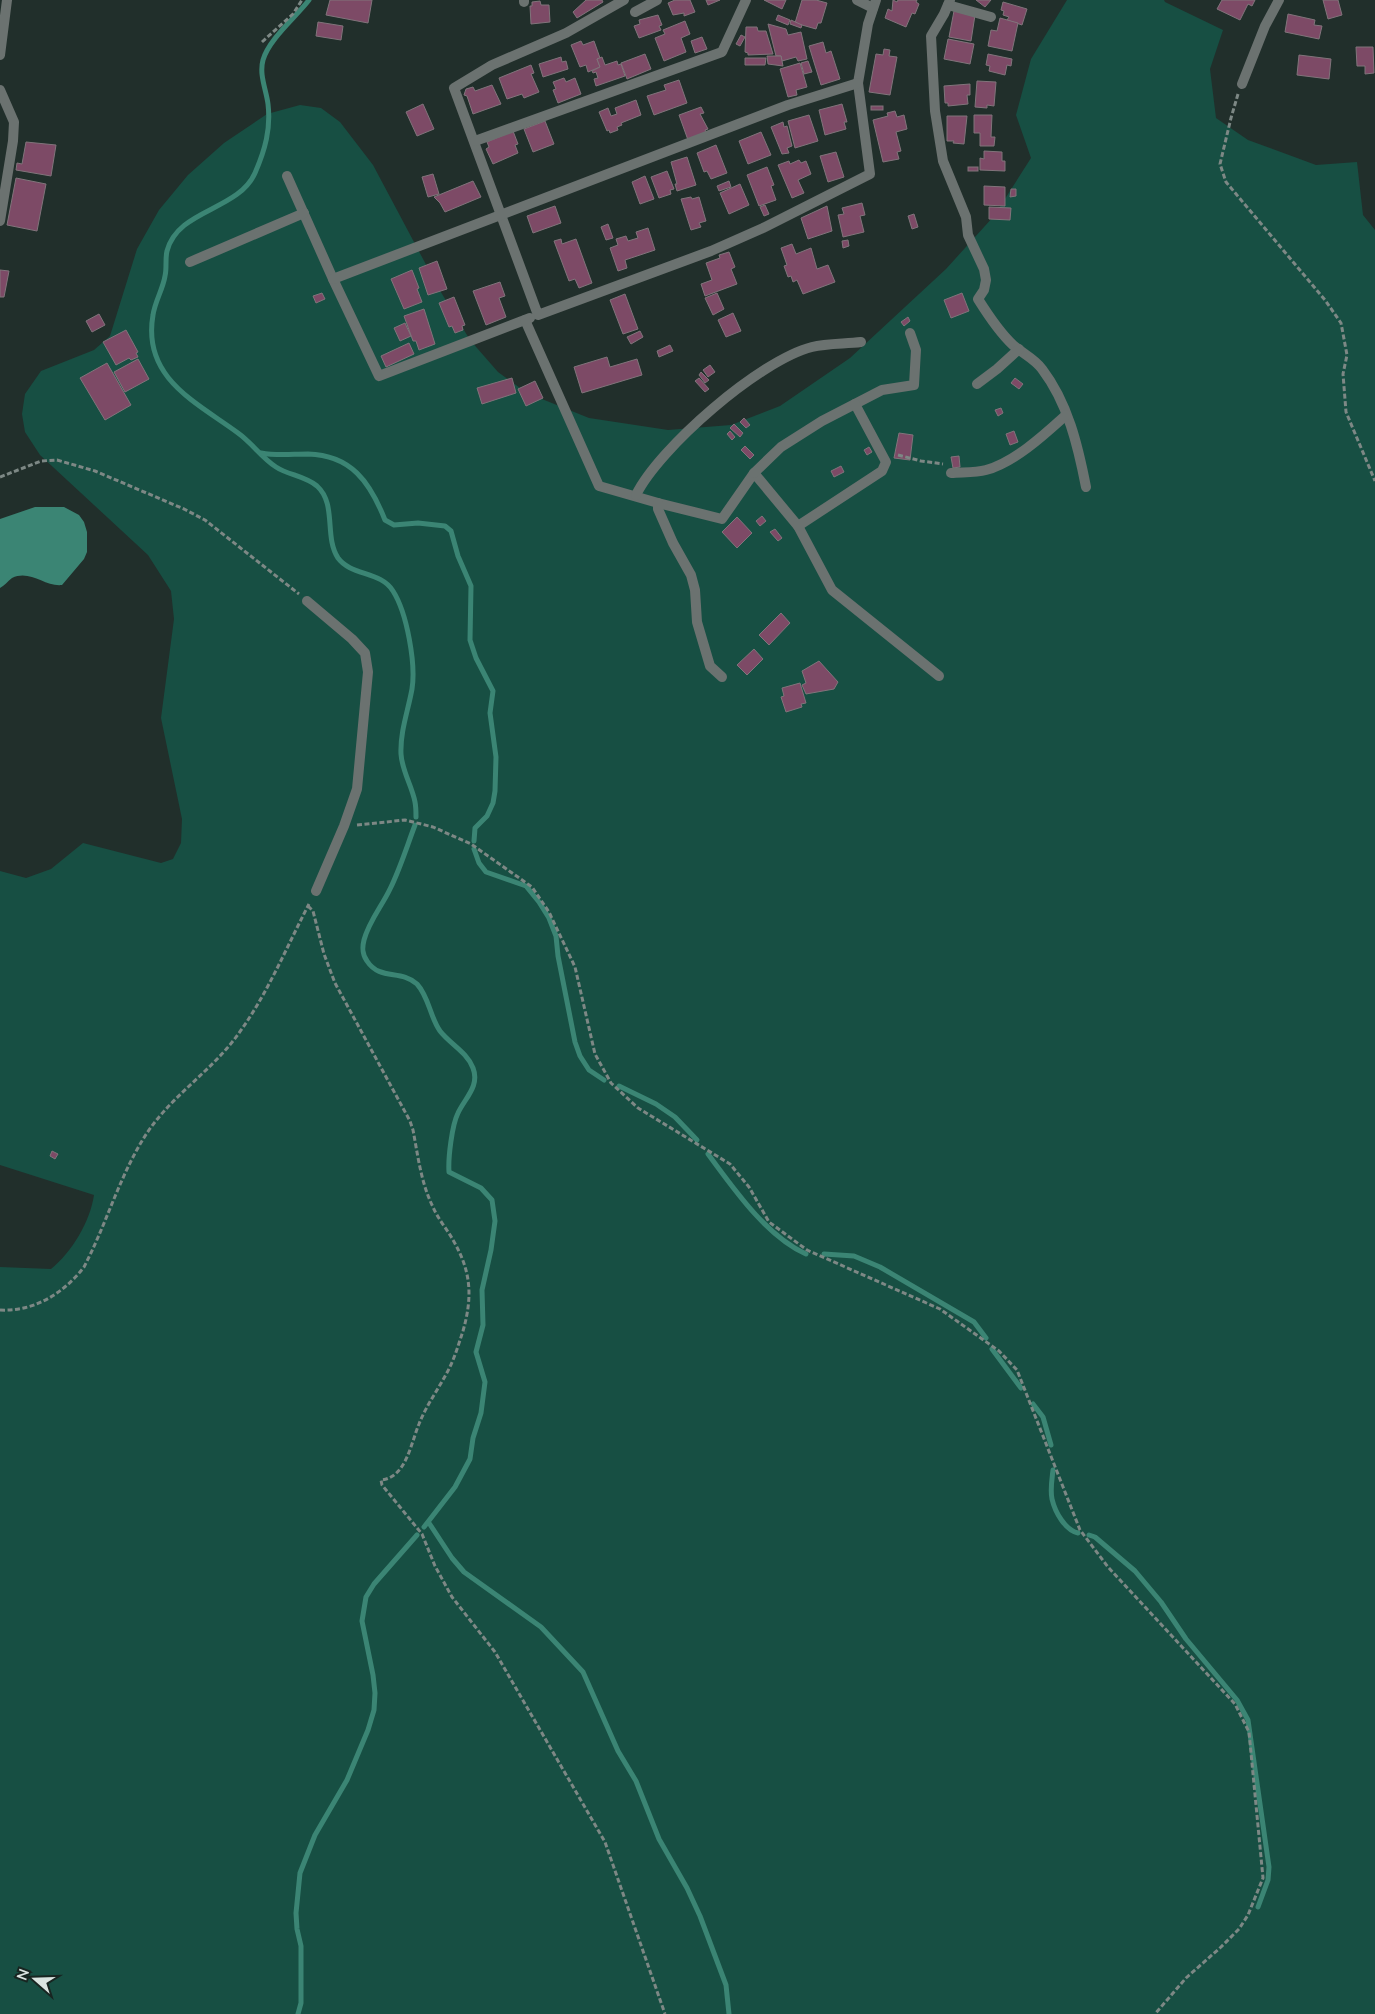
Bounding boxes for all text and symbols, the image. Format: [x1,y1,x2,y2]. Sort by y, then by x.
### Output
north arrow [10,1954,60,2004]
text: N [12,1966,32,1982]

